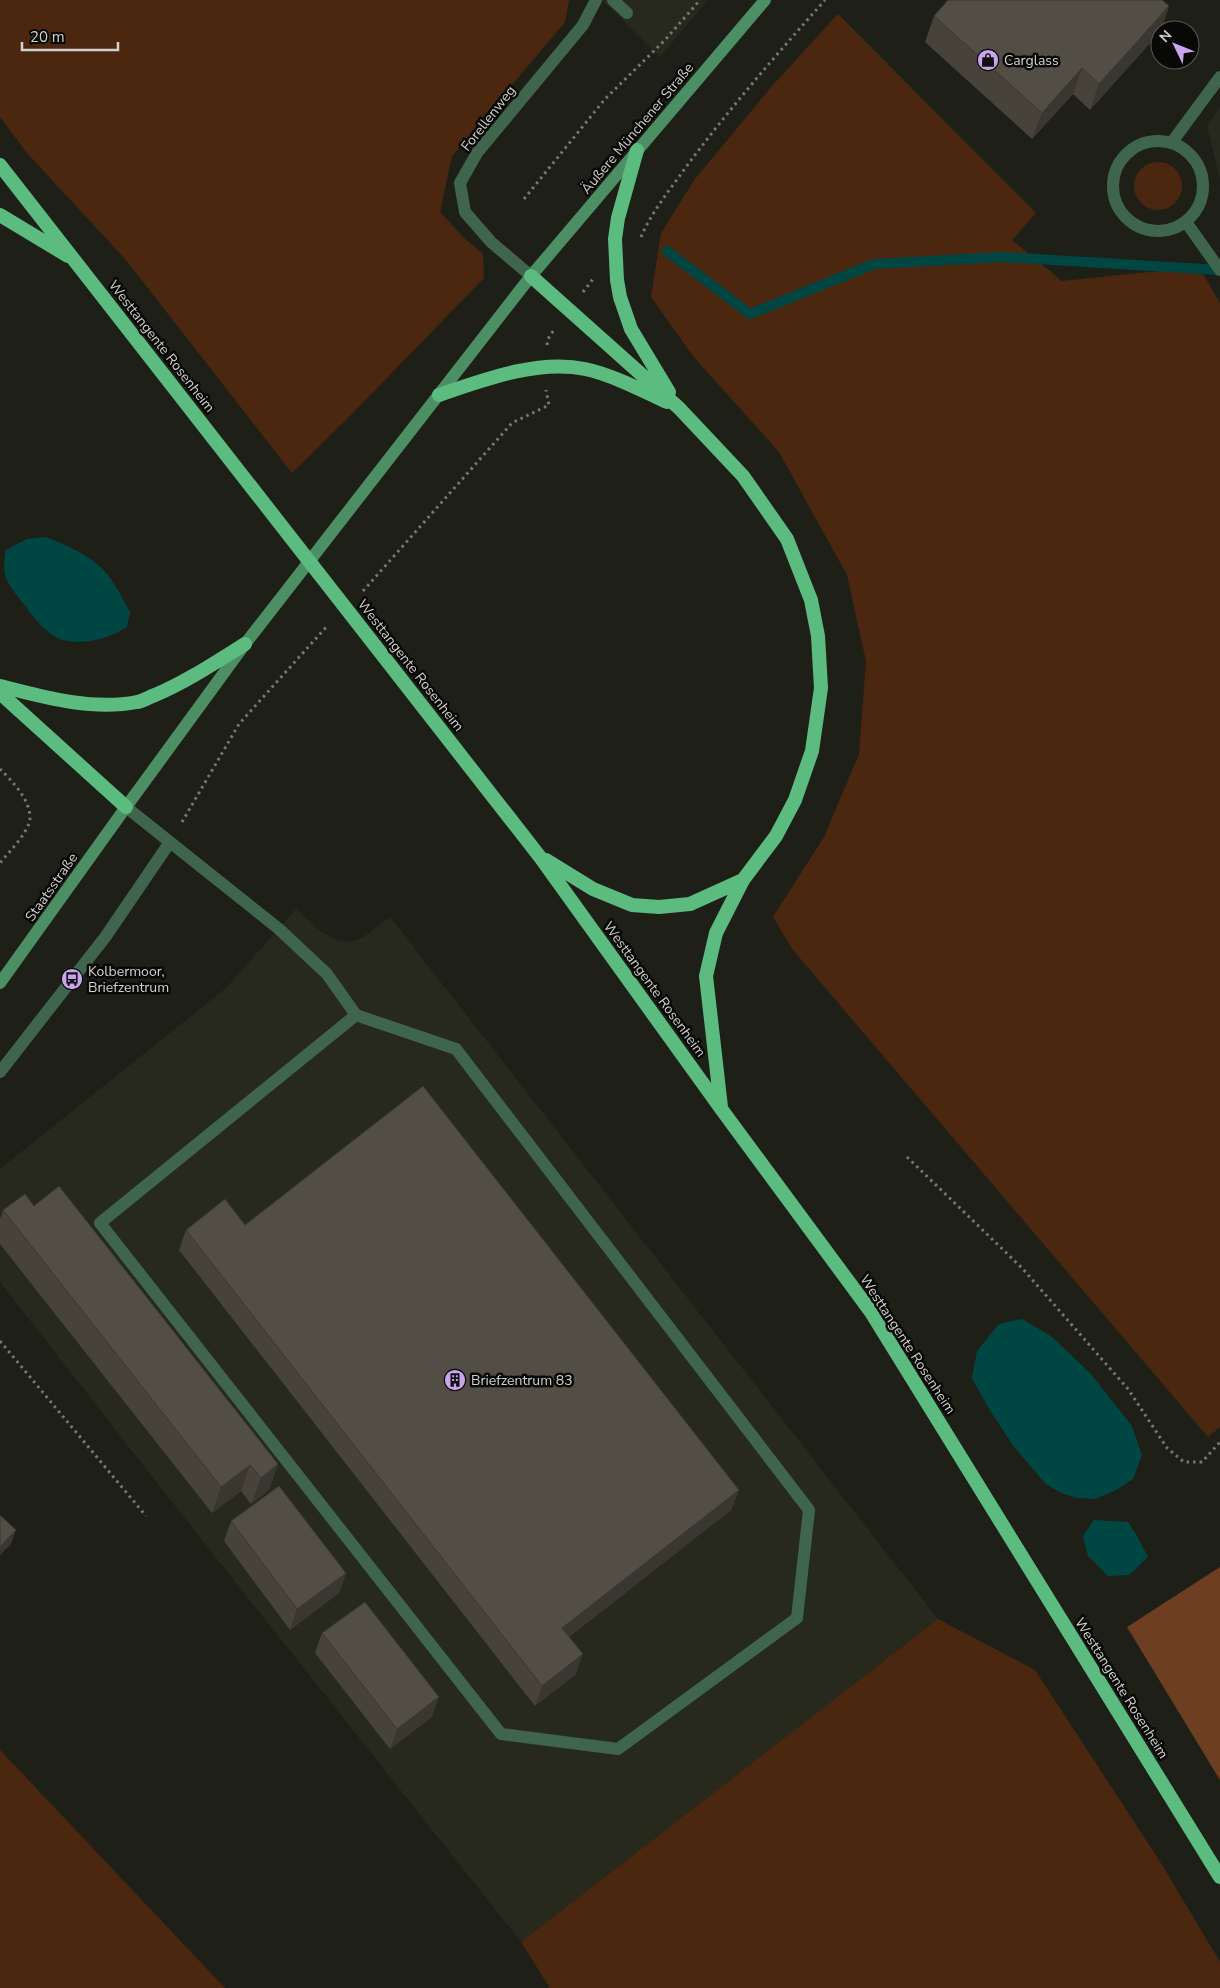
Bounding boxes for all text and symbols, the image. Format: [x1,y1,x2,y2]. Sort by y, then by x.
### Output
scale bar [22,20,119,52]
north arrow [1150,20,1200,70]
text: N [1155,26,1176,47]
text: 20 m [30,27,65,47]
shop icon: Carglass [976,48,1000,72]
place label: Carglass [1004,51,1059,70]
street label: Äußere Münchener Straße [577,59,698,198]
street label: Forellenweg [457,82,520,155]
street label: Westtangente Rosenheim [104,276,219,416]
street label: Westtangente Rosenheim [353,595,468,735]
street label: Staatsstraße [21,849,82,925]
street label: Westtangente Rosenheim [599,918,710,1061]
place label: Kolbermoor, Briefzentrum [88,962,169,997]
bus stop icon: Kolbermoor, Briefzentrum [60,967,84,991]
street label: Westtangente Rosenheim [855,1271,960,1418]
building icon: Briefzentrum 83 [443,1368,467,1392]
place label: Briefzentrum 83 [471,1371,573,1390]
street label: Westtangente Rosenheim [1070,1614,1173,1762]

